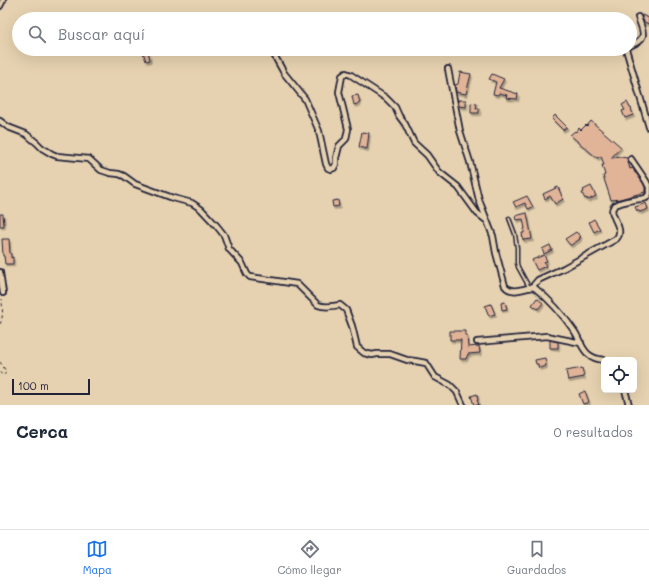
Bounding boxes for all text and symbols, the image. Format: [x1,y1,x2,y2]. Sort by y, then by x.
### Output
search box [12,12,637,56]
icon: search [26,23,48,45]
text: Buscar aquí [58,24,145,44]
map controls [601,357,637,393]
button: locate [601,357,637,393]
scale bar [12,377,90,396]
text: 100 m [18,378,49,393]
text: Cerca [16,420,68,442]
text: 0 resultados [553,423,633,440]
tab: Mapa [83,538,112,577]
tab: Cómo llegar [277,538,342,577]
tab: Guardados [507,538,566,577]

